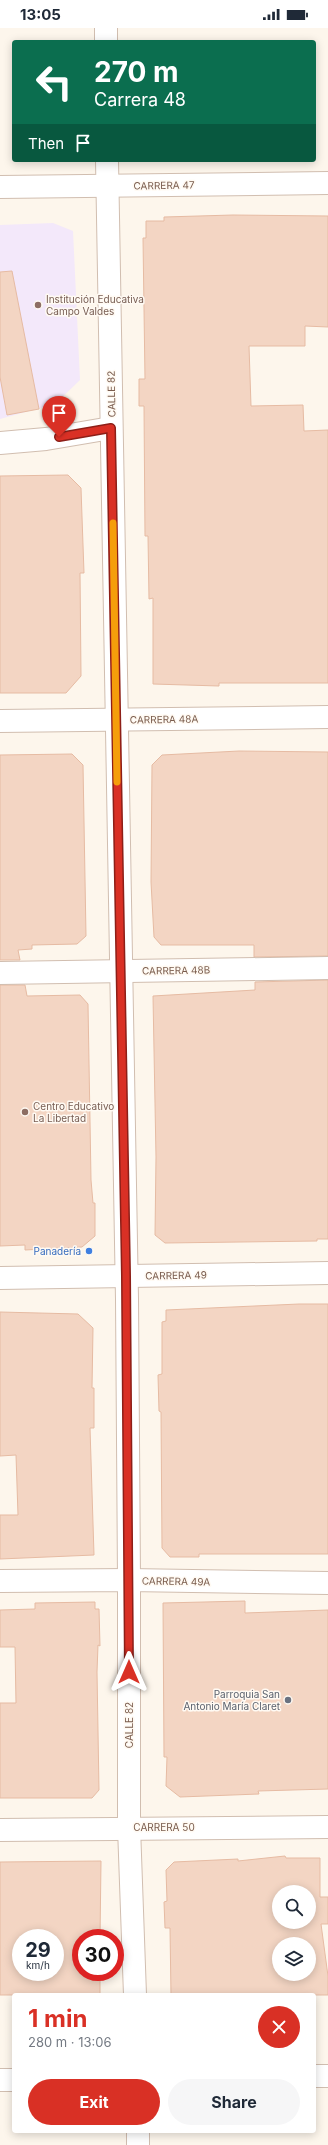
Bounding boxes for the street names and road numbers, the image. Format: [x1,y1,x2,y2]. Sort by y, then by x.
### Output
street label: CARRERA 47 [133,178,195,192]
street label: CALLE 82 [105,371,117,417]
street label: CARRERA 48A [130,712,198,726]
street label: CARRERA 48B [142,963,210,977]
street label: CARRERA 49 [145,1268,207,1282]
street label: CARRERA 49A [142,1574,210,1588]
street label: CALLE 82 [123,1702,135,1748]
street label: CARRERA 50 [133,1821,195,1833]

